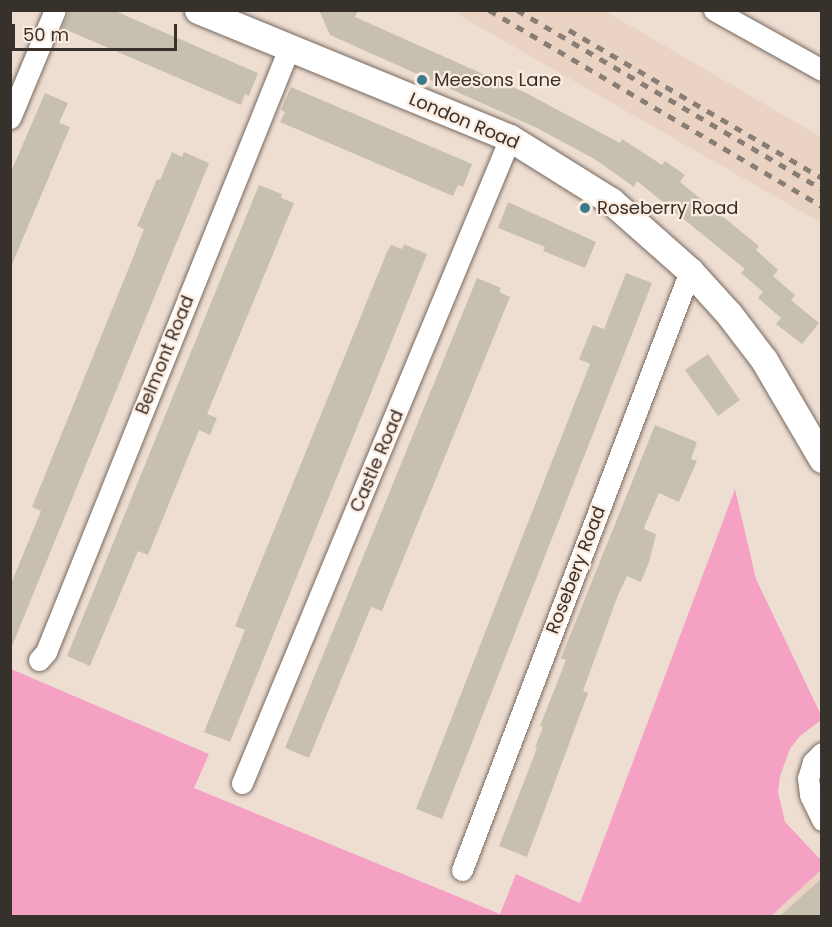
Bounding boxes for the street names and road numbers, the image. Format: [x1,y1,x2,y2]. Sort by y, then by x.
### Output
street label: London Road [406,88,522,154]
street label: Belmont Road [131,292,199,418]
street label: Castle Road [346,407,408,515]
street label: Rosebery Road [542,503,610,637]

